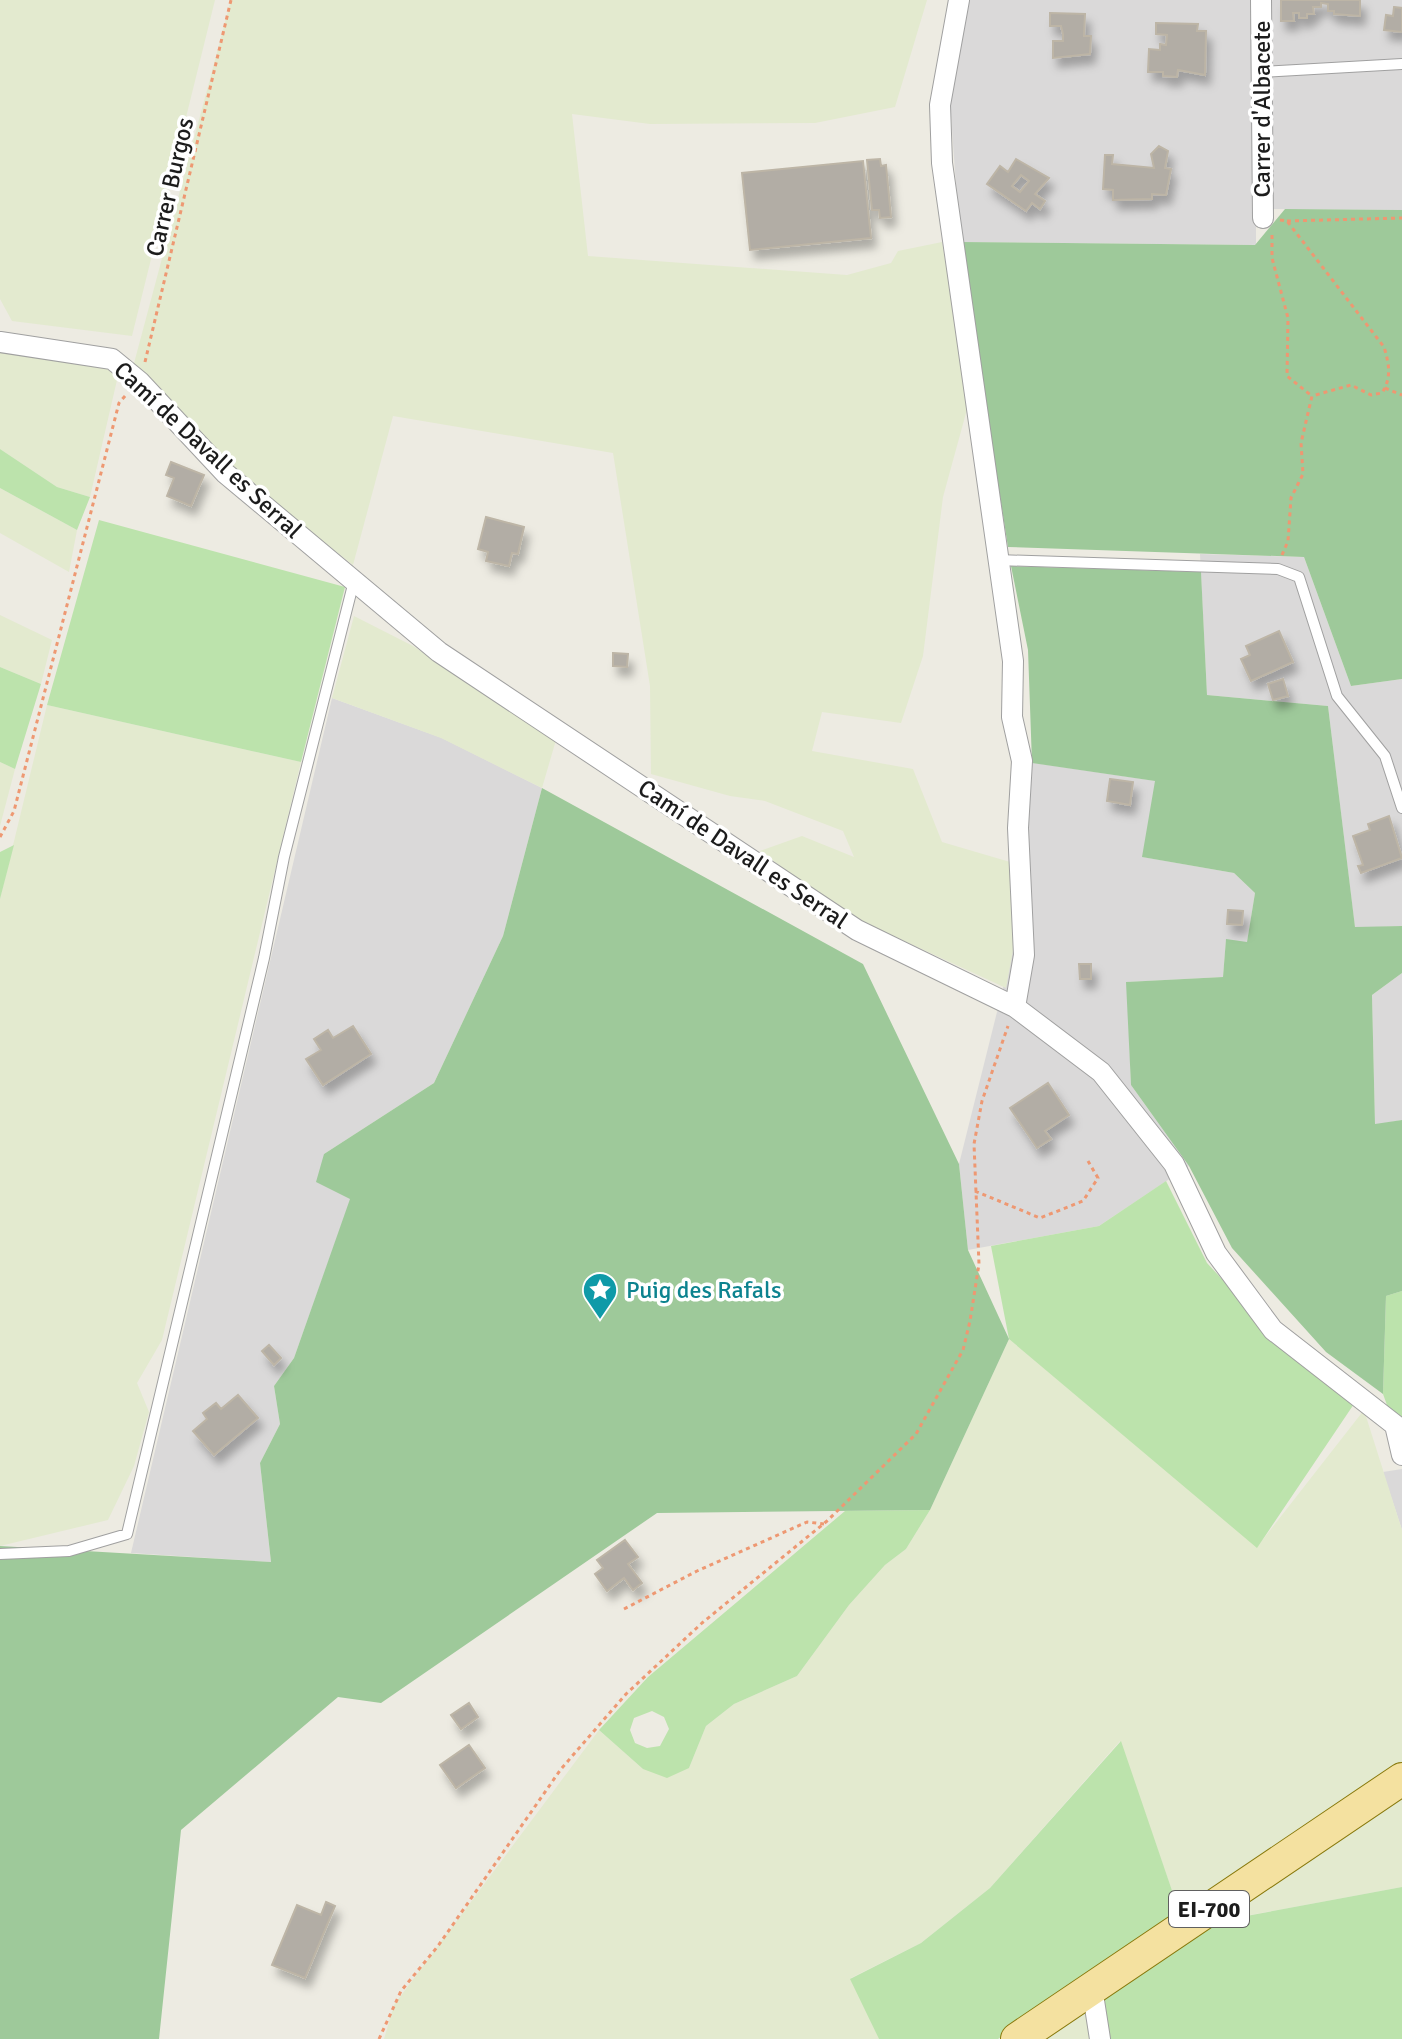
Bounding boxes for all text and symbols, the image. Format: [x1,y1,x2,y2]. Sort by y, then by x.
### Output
street label: Carrer d'Albacete [1247,20,1277,198]
street label: Carrer Burgos [139,115,201,259]
street label: Camí de Davall es Serral [108,355,308,545]
street label: Camí de Davall es Serral [632,773,854,935]
place icon: Puig des Rafals [581,1271,619,1321]
place label: Puig des Rafals [626,1275,781,1305]
road number: EI-700 [1169,1891,1249,1927]

